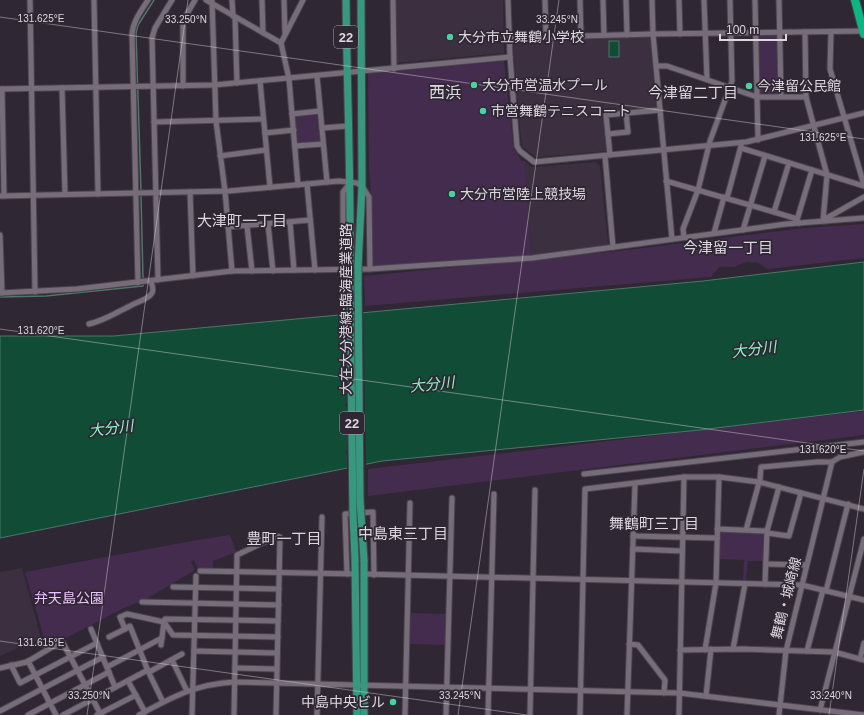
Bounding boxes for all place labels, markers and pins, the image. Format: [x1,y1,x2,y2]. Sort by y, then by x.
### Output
place label: 大分市立舞鶴小学校 [458,29,584,45]
marker: 大分市立舞鶴小学校 [445,32,455,42]
place label: 大分市営温水プール [482,77,608,93]
place label: 今津留公民館 [757,78,841,94]
marker: 大分市営温水プール [469,80,479,90]
marker: 今津留公民館 [744,81,754,91]
place label: 市営舞鶴テニスコート [491,103,631,119]
marker: 市営舞鶴テニスコート [478,106,488,116]
place label: 大分市営陸上競技場 [460,186,586,202]
marker: 大分市営陸上競技場 [447,189,457,199]
place label: 中島中央ビル [301,694,385,710]
marker: 中島中央ビル [388,697,398,707]

